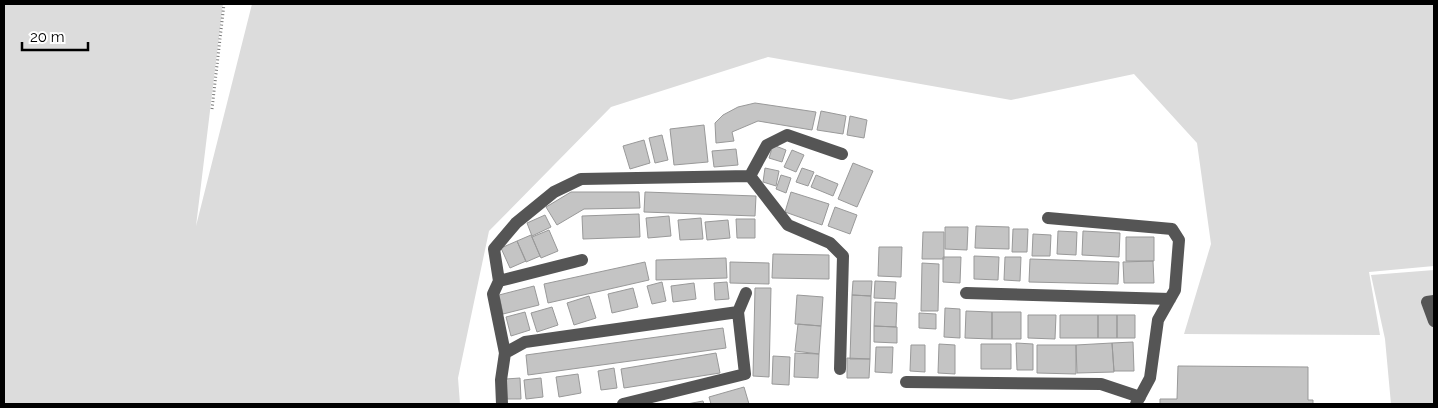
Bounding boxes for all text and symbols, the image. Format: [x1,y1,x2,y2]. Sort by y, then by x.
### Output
scale bar [22,20,89,52]
text: 20 m [30,28,65,46]

